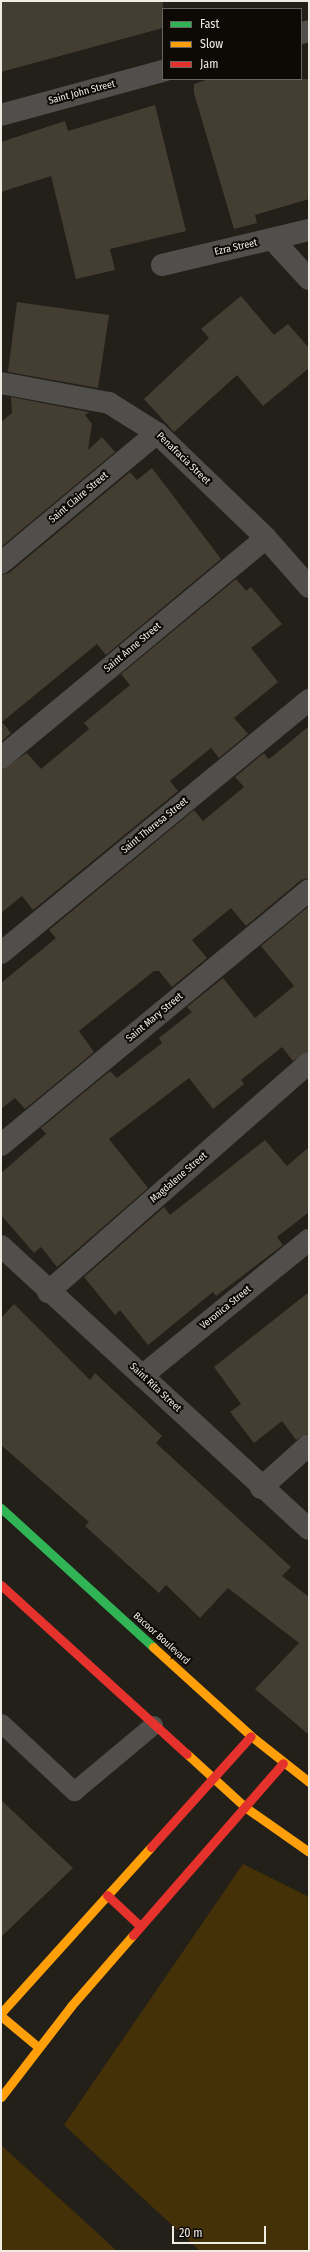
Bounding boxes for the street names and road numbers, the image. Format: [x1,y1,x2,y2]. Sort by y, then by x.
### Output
street label: Saint John Street [47,78,117,108]
street label: Ezra Street [213,237,259,259]
street label: Penafracia Street [154,430,212,488]
street label: Saint Claire Street [47,470,111,526]
street label: Saint Anne Street [102,621,164,675]
street label: Saint Theresa Street [119,795,191,857]
street label: Saint Mary Street [124,991,186,1045]
street label: Magdalene Street [148,1150,210,1206]
street label: Veronica Street [198,1284,254,1332]
street label: Saint Rita Street [127,1361,183,1415]
street label: Bacoor Boulevard [130,1610,192,1668]

